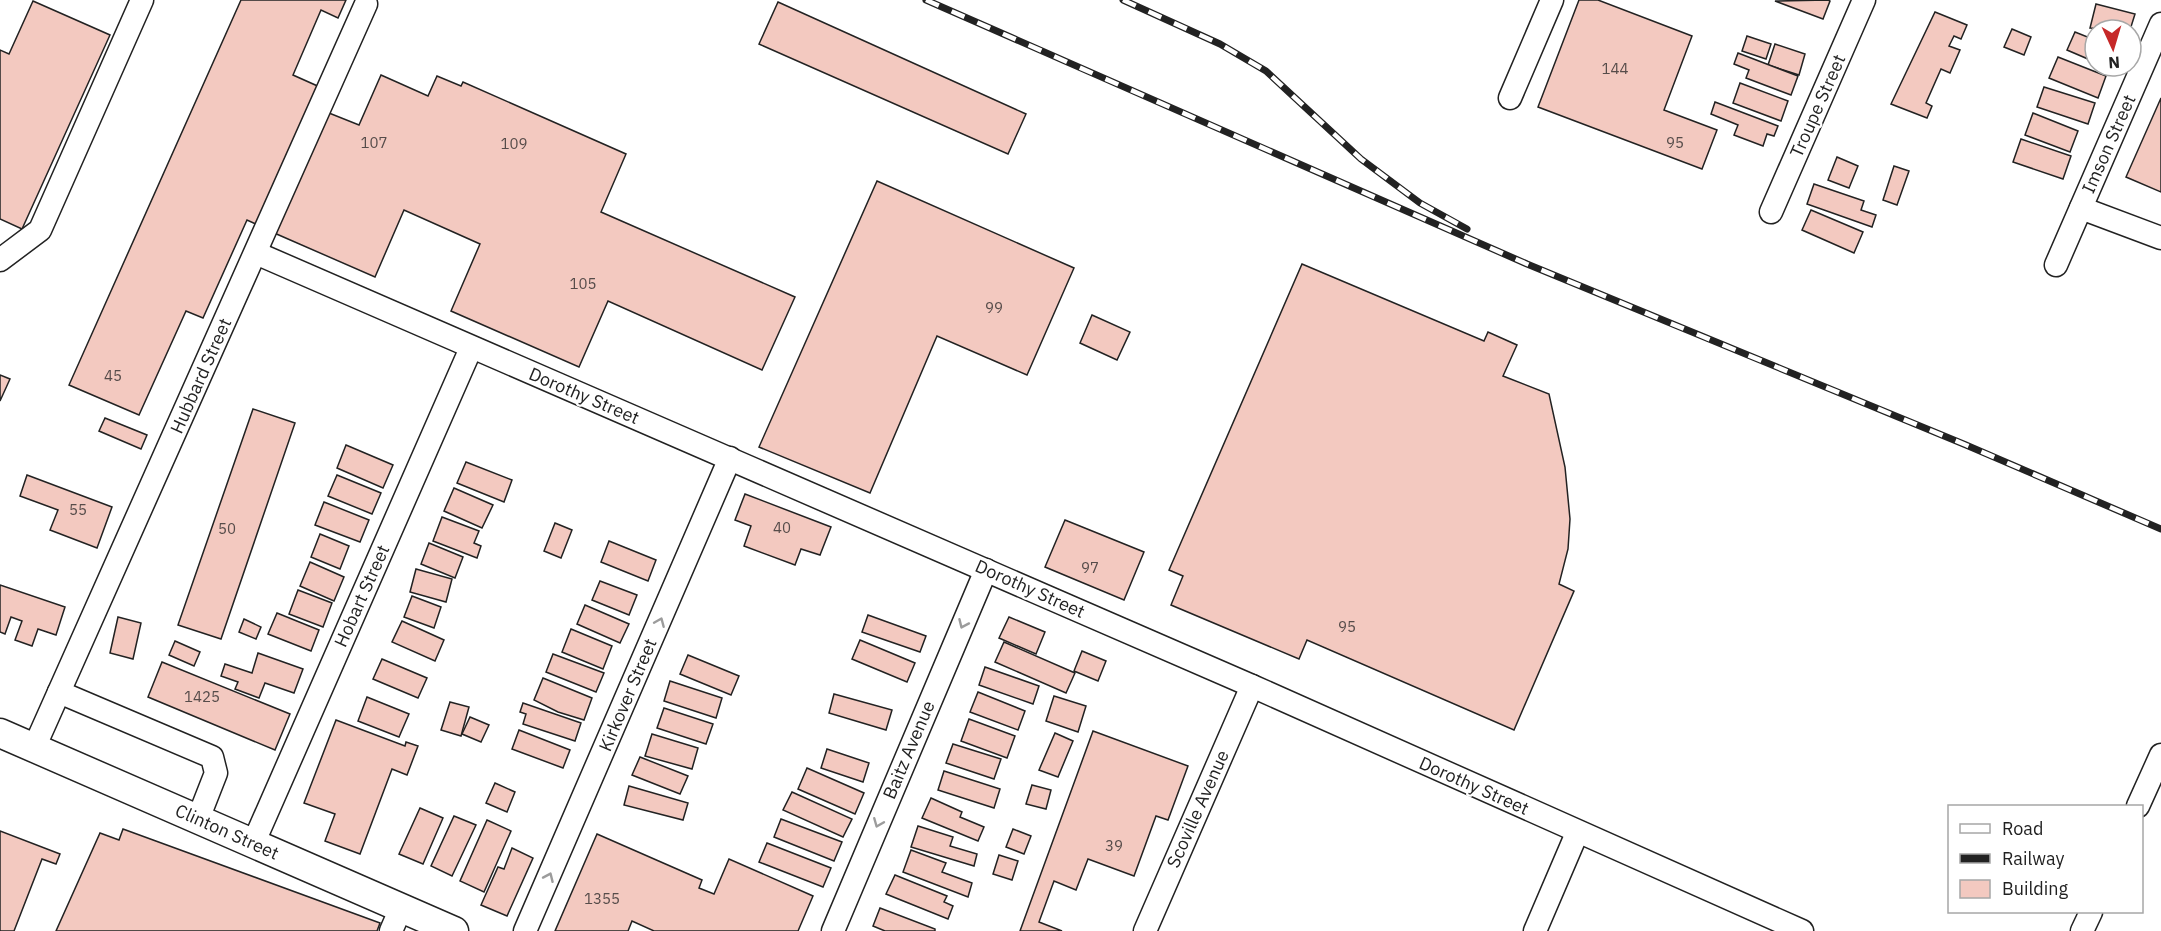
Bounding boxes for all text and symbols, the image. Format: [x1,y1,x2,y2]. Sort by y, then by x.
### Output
north arrow [2083,18,2143,78]
street label: Troupe Street [1785,51,1850,161]
text: N [2108,53,2121,73]
house number: 144 [1601,59,1629,78]
street label: Imson Street [2077,91,2141,197]
house number: 107 [360,133,388,152]
house number: 95 [1666,133,1684,152]
house number: 109 [500,134,528,153]
house number: 105 [569,274,597,293]
house number: 99 [985,298,1003,317]
street label: Hubbard Street [165,314,236,437]
street label: Dorothy Street [526,362,643,429]
house number: 45 [104,366,122,385]
house number: 55 [69,500,87,519]
house number: 40 [773,518,791,537]
house number: 50 [218,519,236,538]
street label: Hobart Street [329,541,394,650]
street label: Dorothy Street [972,554,1089,623]
house number: 97 [1081,558,1099,577]
one-way arrow [653,617,665,628]
one-way arrow [958,617,970,628]
house number: 95 [1338,617,1356,636]
street label: Kirkover Street [593,635,662,755]
house number: 1425 [184,687,220,706]
street label: Baitz Avenue [877,697,940,803]
street label: Scoville Avenue [1161,746,1234,871]
street label: Dorothy Street [1416,751,1533,820]
street label: Clinton Street [172,798,283,865]
legend [1948,805,2143,913]
one-way arrow [873,816,885,827]
text: Road [2002,817,2043,840]
house number: 39 [1105,836,1123,855]
text: Railway [2002,847,2064,870]
one-way arrow [541,873,553,884]
text: Building [2002,877,2069,900]
house number: 1355 [584,889,620,908]

